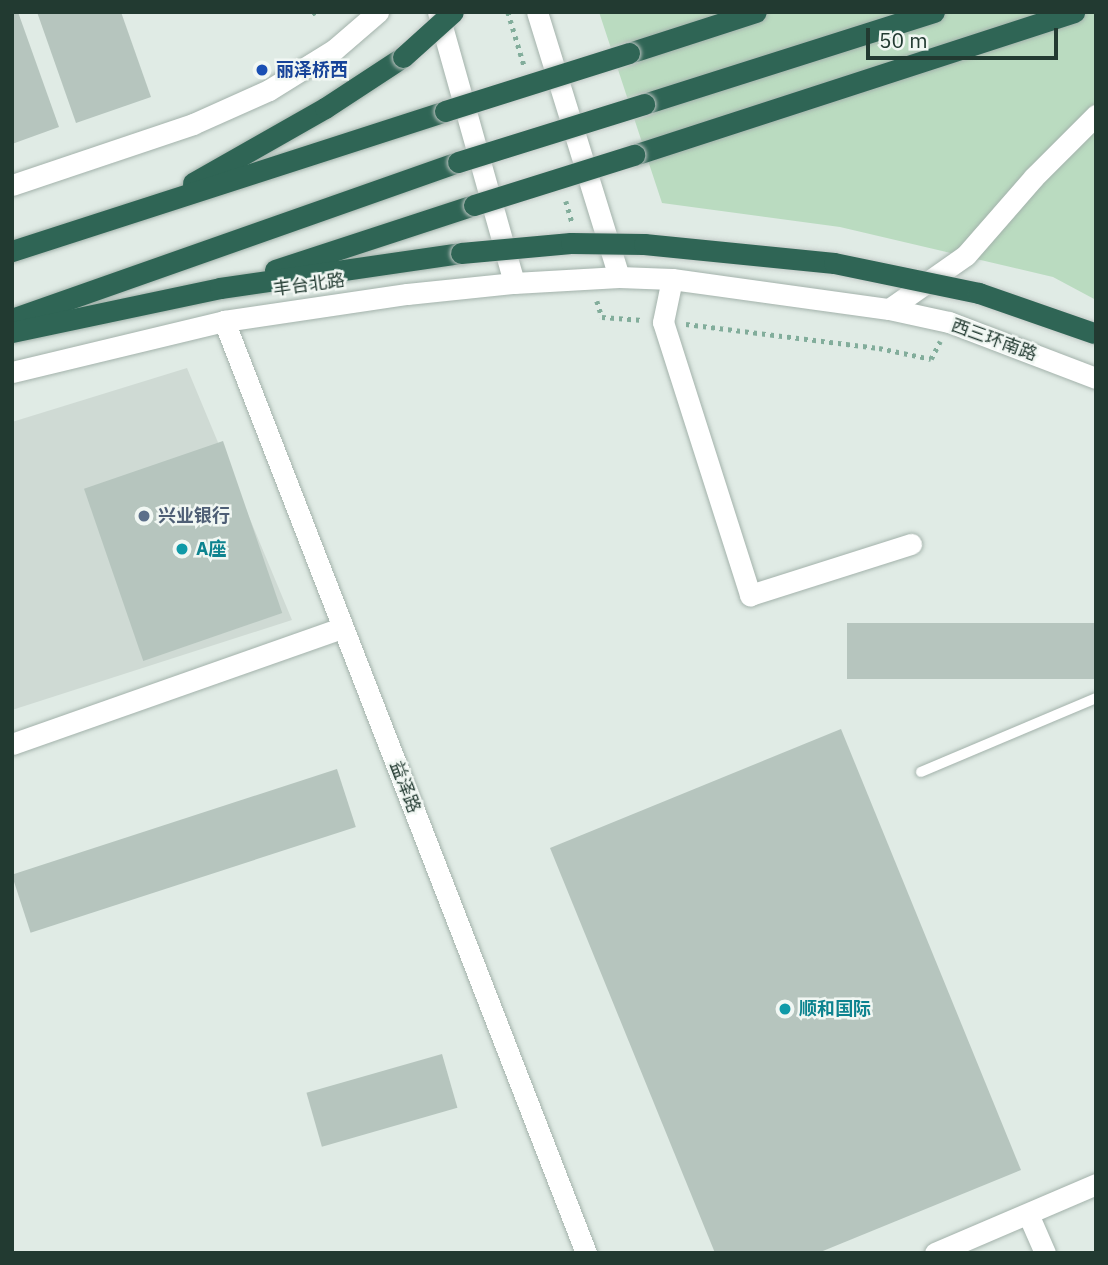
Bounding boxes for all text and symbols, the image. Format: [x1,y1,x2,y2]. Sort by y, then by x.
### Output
scale bar [870,14,1062,58]
text: 50 m [879,26,928,54]
place label: 丽泽桥西 [276,59,348,81]
marker: 丽泽桥西 [254,62,270,78]
street label: 丰台北路 [272,269,346,301]
street label: 西三环南路 [948,314,1040,366]
place label: 兴业银行 [158,505,230,527]
marker: 兴业银行 [136,508,152,524]
place label: A座 [196,538,226,560]
marker: A座 [174,541,190,557]
street label: 益泽路 [385,758,425,816]
place label: 顺和国际 [799,998,871,1020]
marker: 顺和国际 [777,1001,793,1017]

